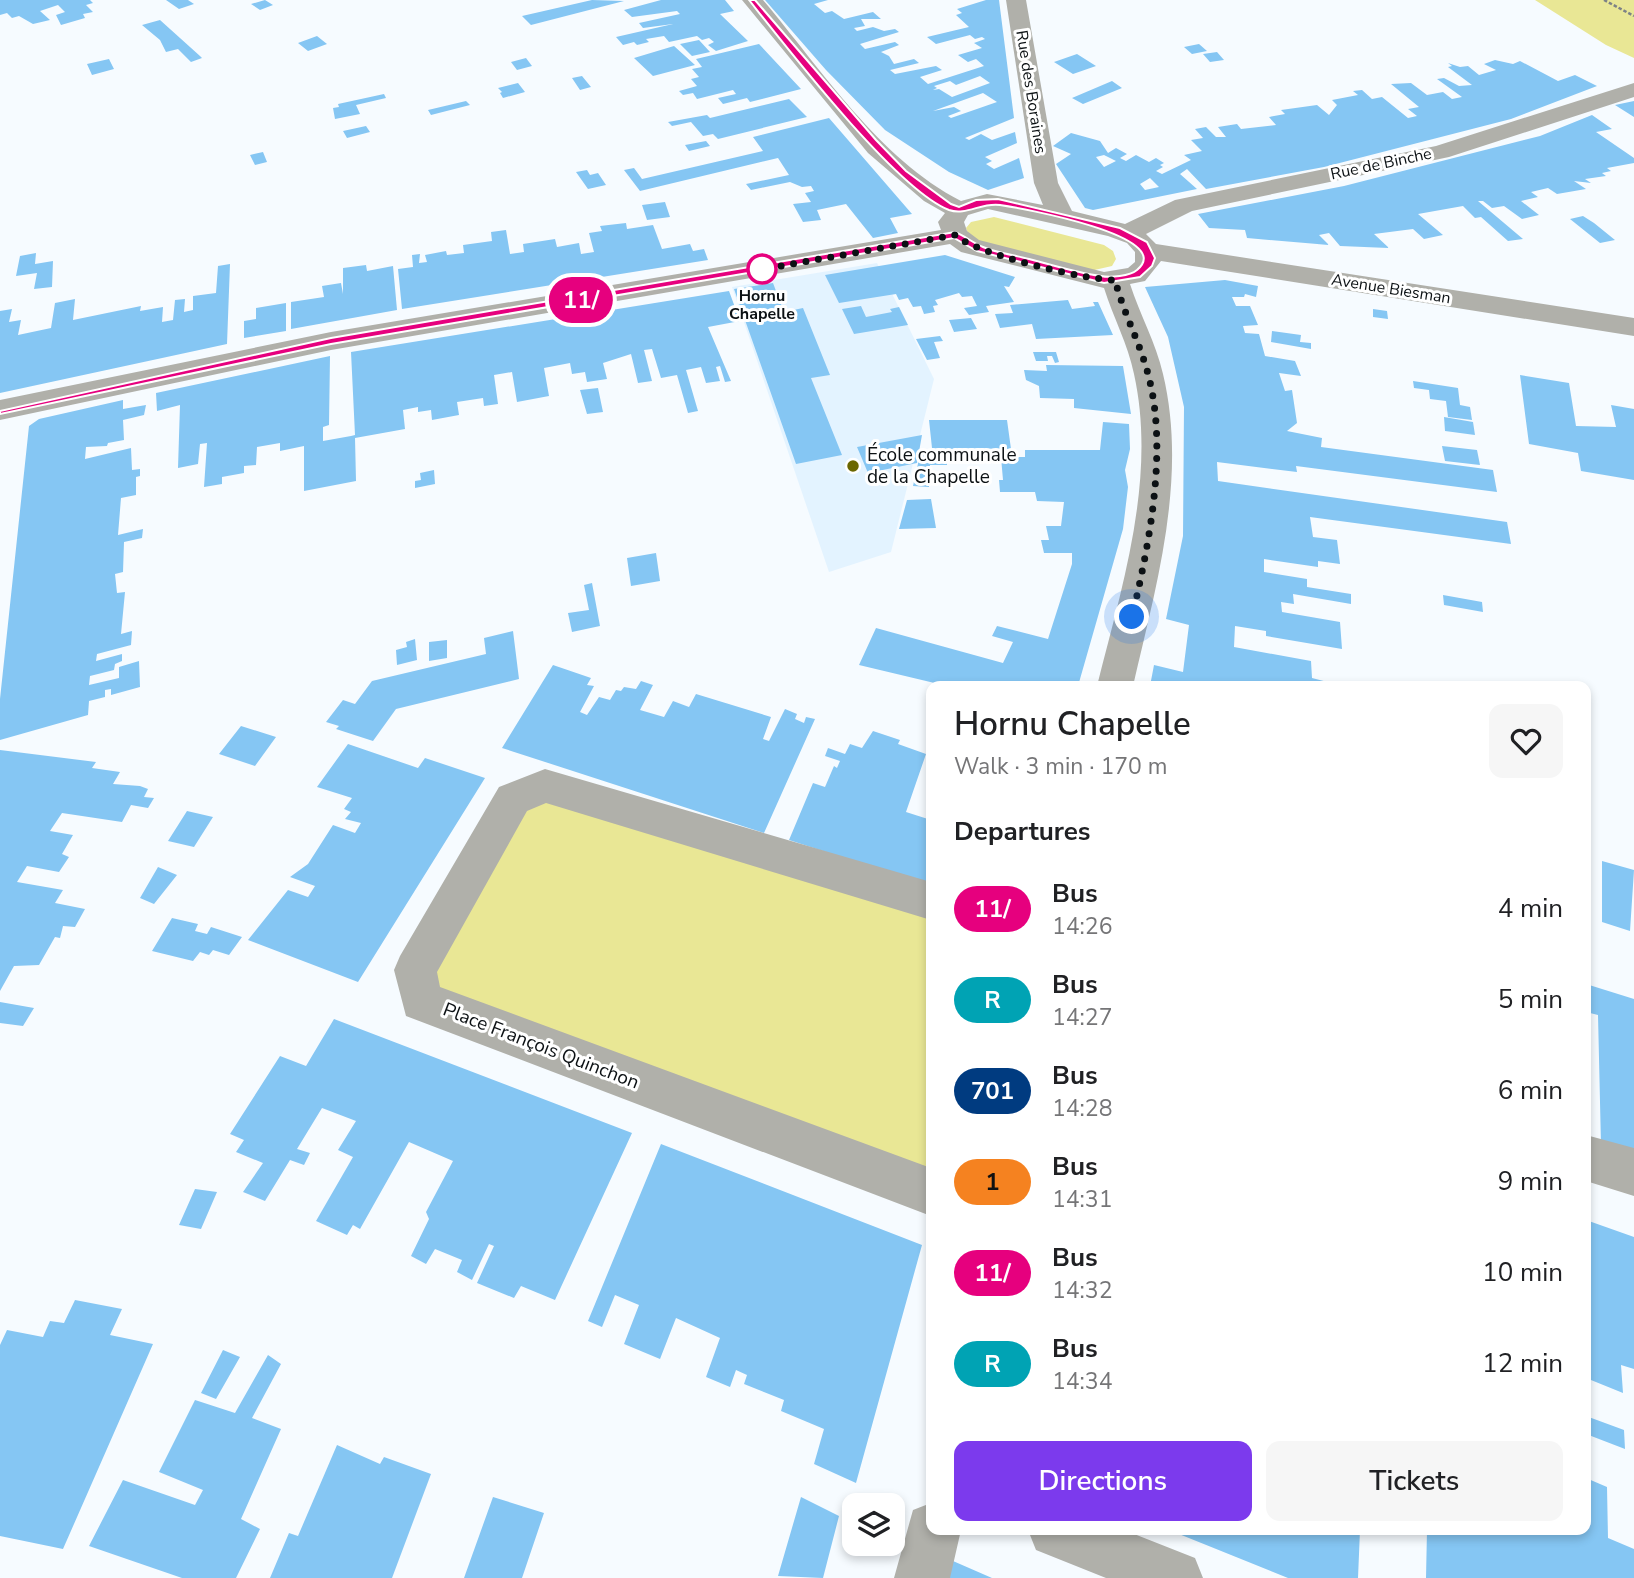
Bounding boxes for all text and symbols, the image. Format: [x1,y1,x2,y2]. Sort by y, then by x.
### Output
street label: Rue des Boraines [1010,29,1052,155]
street label: Rue de Binche [1328,143,1434,185]
marker: Hornu Chapelle [747,254,777,284]
street label: Avenue Biesman [1330,269,1452,309]
line badge: 11/ [541,277,621,323]
text: 11/ [563,284,599,316]
place label: Hornu Chapelle [729,285,795,325]
place label: École communale de la Chapelle [867,442,1017,490]
marker: École communale de la Chapelle [845,458,861,474]
your location [1114,599,1149,634]
text: Hornu Chapelle [954,702,1191,747]
button: heart [1489,704,1563,778]
text: Walk · 3 min · 170 m [954,751,1167,782]
text: Departures [954,814,1090,849]
text: Bus [1052,876,1098,911]
text: 4 min [1498,891,1563,926]
text: 11/ [974,893,1011,925]
text: 14:26 [1052,911,1112,942]
text: Bus [1052,967,1098,1002]
text: 5 min [1498,982,1563,1017]
text: R [984,984,1001,1016]
street label: Place François Quinchon [439,997,643,1095]
text: 14:27 [1052,1002,1112,1033]
text: Bus [1052,1058,1098,1093]
text: 6 min [1498,1073,1563,1108]
text: 701 [971,1075,1014,1107]
text: 14:28 [1052,1093,1112,1124]
text: Bus [1052,1149,1098,1184]
text: 9 min [1498,1164,1563,1199]
text: 1 [985,1166,1000,1198]
text: 14:31 [1052,1184,1112,1215]
text: Bus [1052,1240,1098,1275]
text: 10 min [1482,1255,1563,1290]
text: 11/ [974,1257,1011,1289]
text: 14:32 [1052,1275,1112,1306]
text: Bus [1052,1331,1098,1366]
text: 12 min [1482,1346,1563,1381]
text: R [984,1348,1001,1380]
text: 14:34 [1052,1366,1112,1397]
button: Directions [954,1441,1252,1521]
button: Tickets [1266,1441,1563,1521]
map controls [842,1493,905,1556]
button: layers [842,1493,905,1556]

